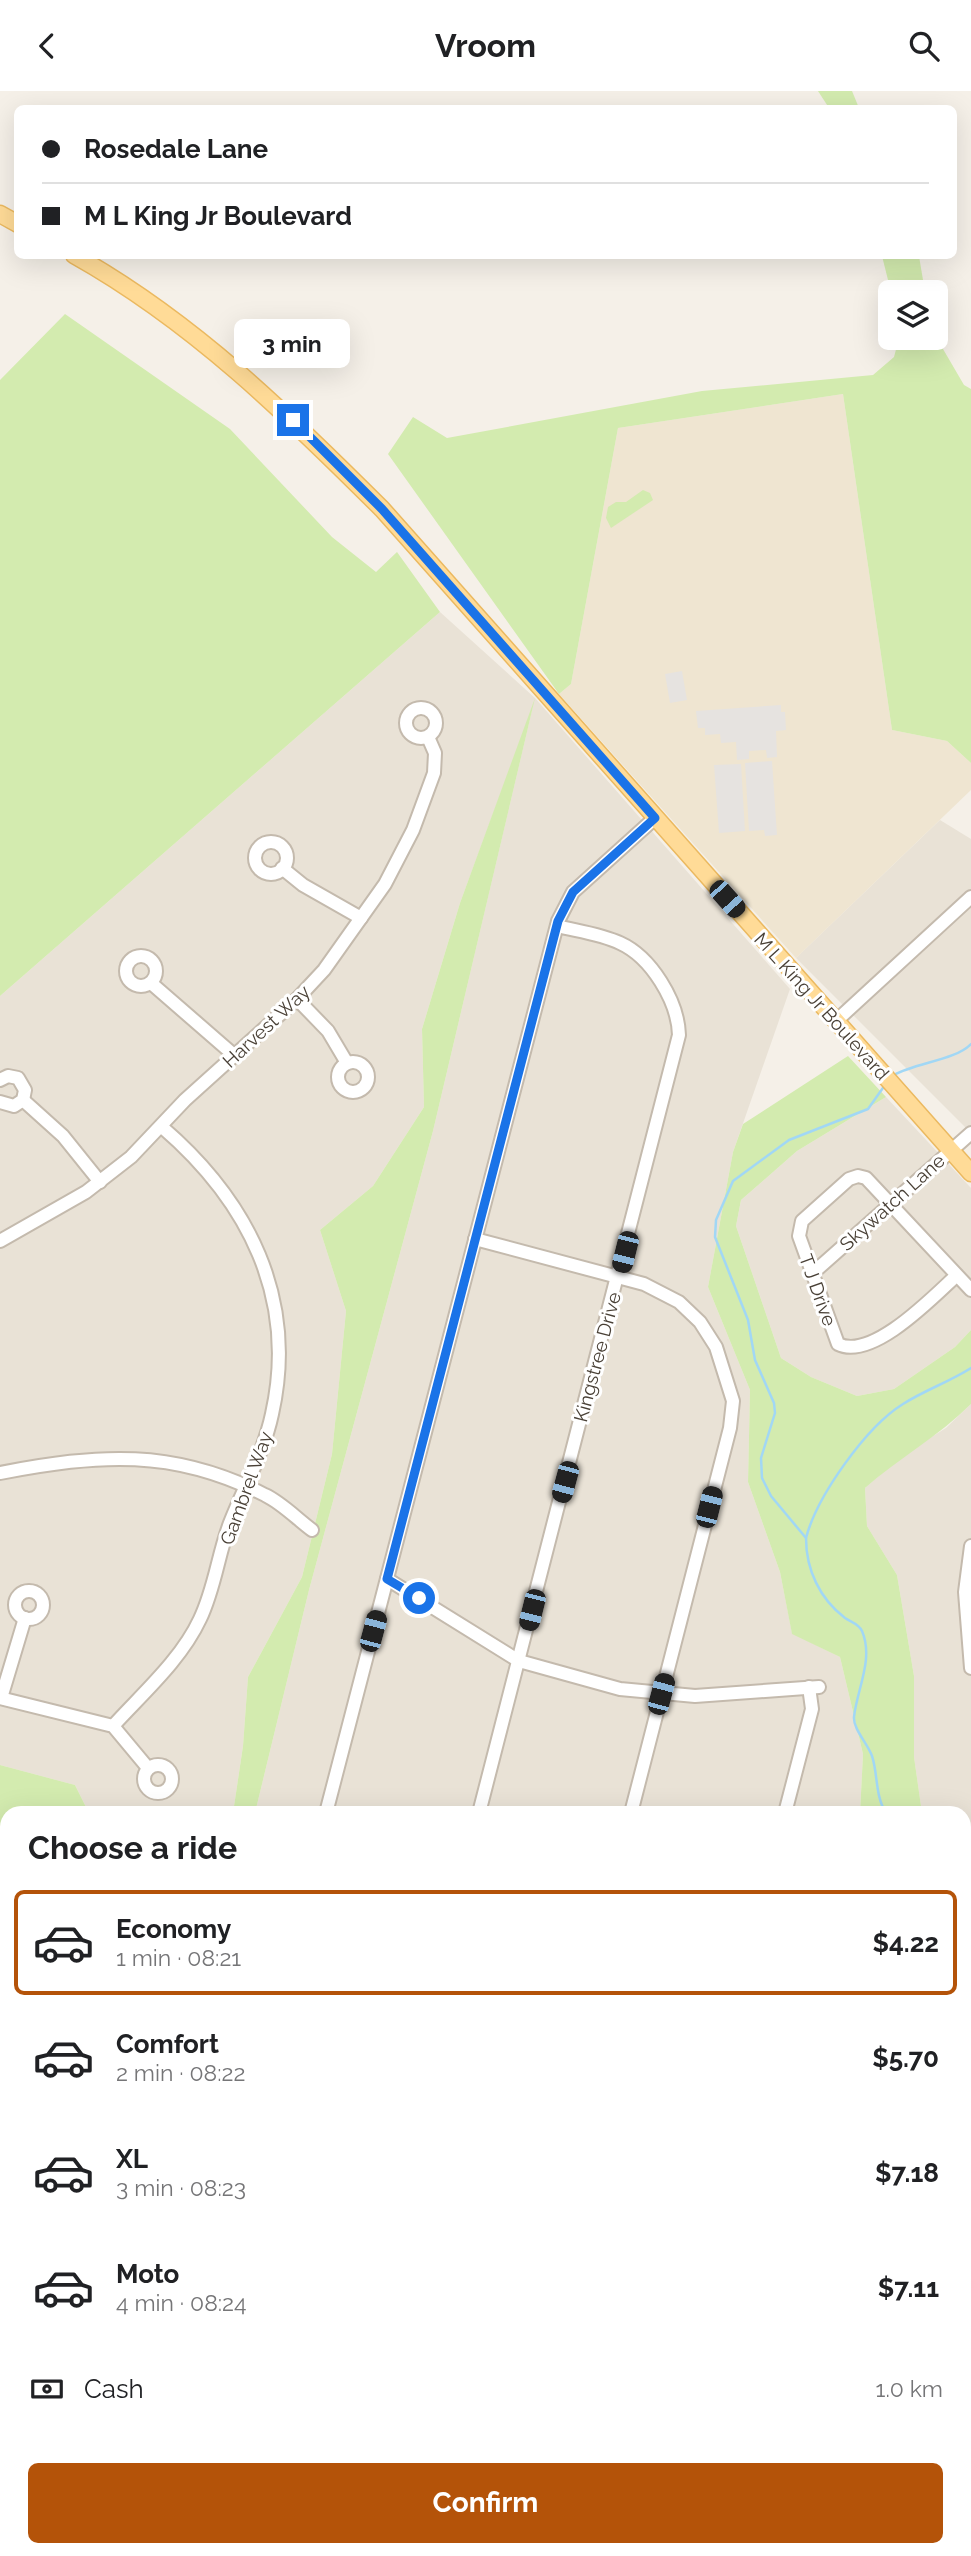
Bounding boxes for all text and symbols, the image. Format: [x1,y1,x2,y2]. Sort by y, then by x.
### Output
icon: back [28,27,66,65]
text: Vroom [435,27,536,64]
icon: search [905,27,943,65]
text: Rosedale Lane [84,134,268,164]
text: M L King Jr Boulevard [84,201,352,231]
map controls [878,280,948,350]
button: layers [878,280,948,350]
callout: 3 min [235,319,351,367]
text: 3 min [262,330,322,357]
route end [277,404,309,436]
car [706,876,749,922]
street label: M L King Jr Boulevard [750,928,894,1084]
street label: Harvest Way [218,980,314,1072]
street label: Skywatch Lane [835,1149,949,1255]
car [610,1229,641,1275]
street label: T J Drive [795,1251,841,1329]
street label: Kingstree Drive [569,1290,625,1424]
street label: Gambrel Way [215,1428,277,1548]
car [550,1459,581,1505]
car [694,1484,725,1530]
route start [403,1582,435,1614]
car [517,1587,548,1633]
car [358,1608,389,1654]
car [646,1671,677,1717]
text: Choose a ride [28,1829,237,1866]
icon: car [32,1911,95,1974]
text: Economy [116,1914,231,1944]
text: $4.22 [872,1928,939,1958]
text: 1 min · 08:21 [116,1944,241,1971]
icon: car [32,2026,95,2089]
text: Comfort [116,2029,219,2059]
text: $5.70 [872,2043,939,2073]
text: 2 min · 08:22 [116,2059,246,2086]
icon: car [32,2141,95,2204]
text: XL [116,2144,148,2174]
text: $7.18 [875,2158,939,2188]
text: 3 min · 08:23 [116,2174,246,2201]
icon: car [32,2256,95,2319]
text: Moto [116,2259,179,2289]
text: $7.11 [878,2273,939,2303]
text: 4 min · 08:24 [116,2289,247,2316]
icon: cash [28,2370,66,2408]
text: Cash [84,2374,144,2404]
text: 1.0 km [876,2375,943,2402]
button: Confirm [28,2463,943,2543]

